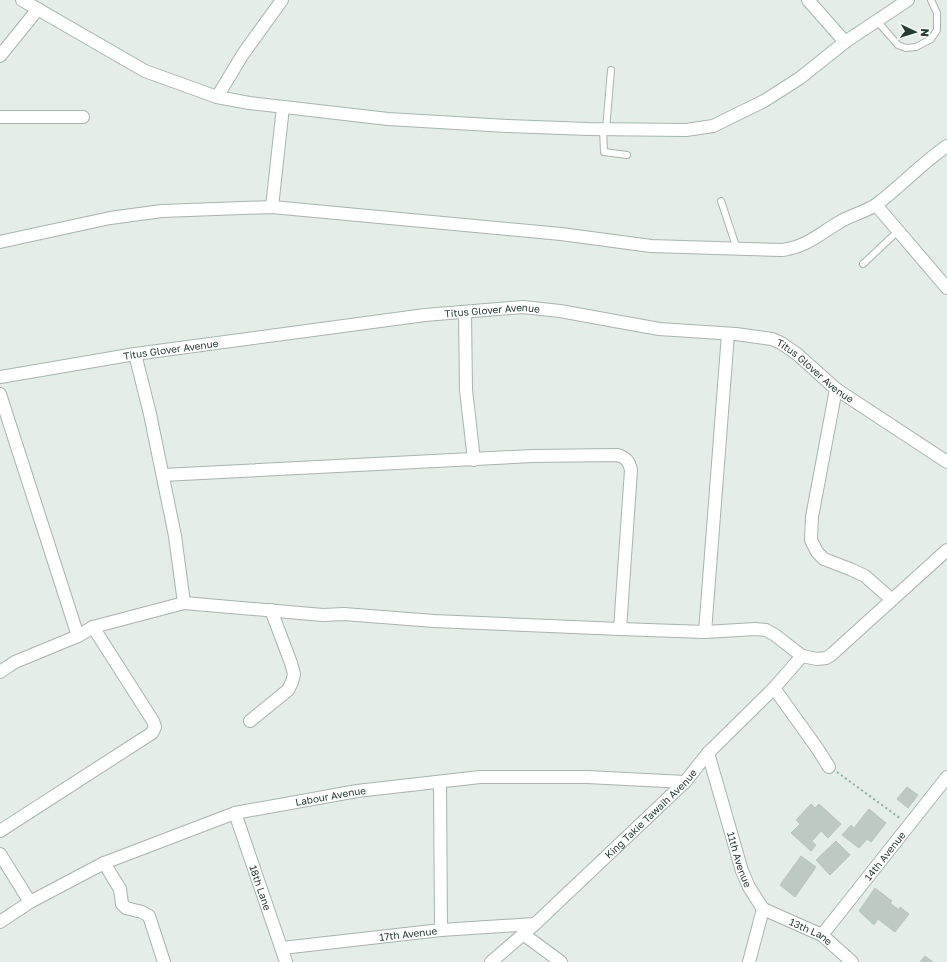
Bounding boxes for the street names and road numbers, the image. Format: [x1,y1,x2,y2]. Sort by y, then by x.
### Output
street label: Titus Glover Avenue [444,301,541,319]
street label: Titus Glover Avenue [775,336,856,405]
street label: Titus Glover Avenue [122,337,219,362]
street label: King Takie Tawaih Avenue [602,766,699,861]
street label: Labour Avenue [294,784,367,808]
street label: 14th Avenue [862,829,908,883]
street label: 11th Avenue [725,830,754,889]
street label: 18th Lane [247,864,274,912]
street label: 13th Lane [788,915,835,948]
street label: 17th Avenue [379,924,438,943]

